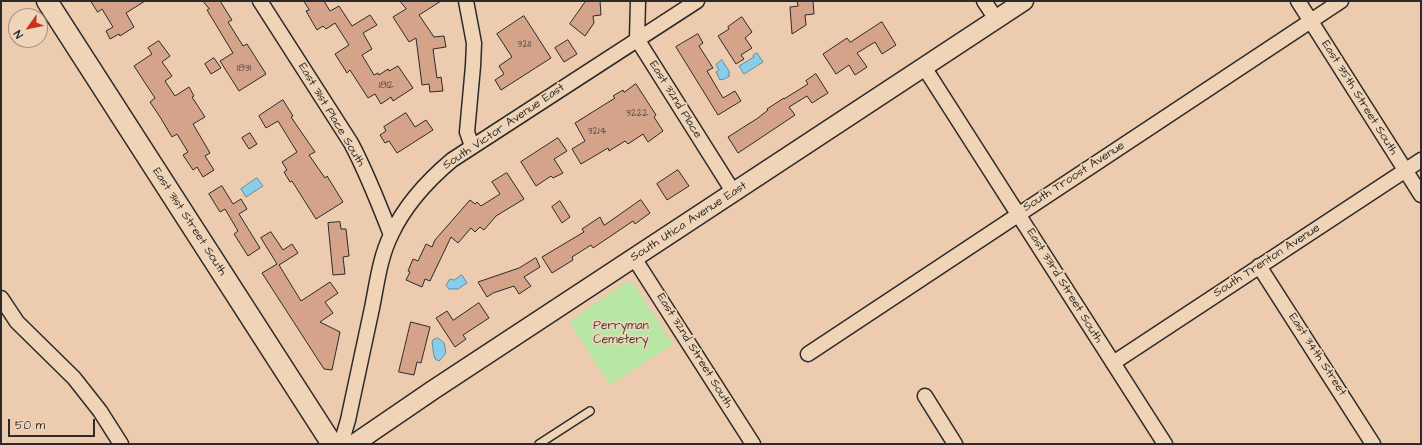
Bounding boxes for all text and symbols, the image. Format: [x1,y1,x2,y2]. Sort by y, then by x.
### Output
north arrow [8,8,48,48]
text: N [10,27,27,41]
street label: East 35th Street South [1318,38,1400,158]
house number: 3211 [517,39,531,51]
street label: East 32nd Place [645,59,705,141]
street label: East 31st Place South [294,61,368,169]
house number: 1831 [237,63,251,75]
house number: 1812 [379,80,393,92]
street label: South Victor Avenue East [440,81,568,173]
house number: 3222 [626,108,648,120]
house number: 3214 [588,126,606,138]
street label: South Troost Avenue [1020,139,1128,215]
street label: East 31st Street South [149,166,229,278]
street label: South Utica Avenue East [628,179,750,265]
street label: South Trenton Avenue [1211,221,1323,301]
street label: East 33rd Street South [1023,226,1105,346]
street label: East 32nd Street South [653,291,735,411]
street label: East 34th Street [1285,311,1349,399]
park label: Perryman Cemetery [593,319,649,347]
scale bar [10,411,97,437]
text: 50 m [15,417,45,434]

